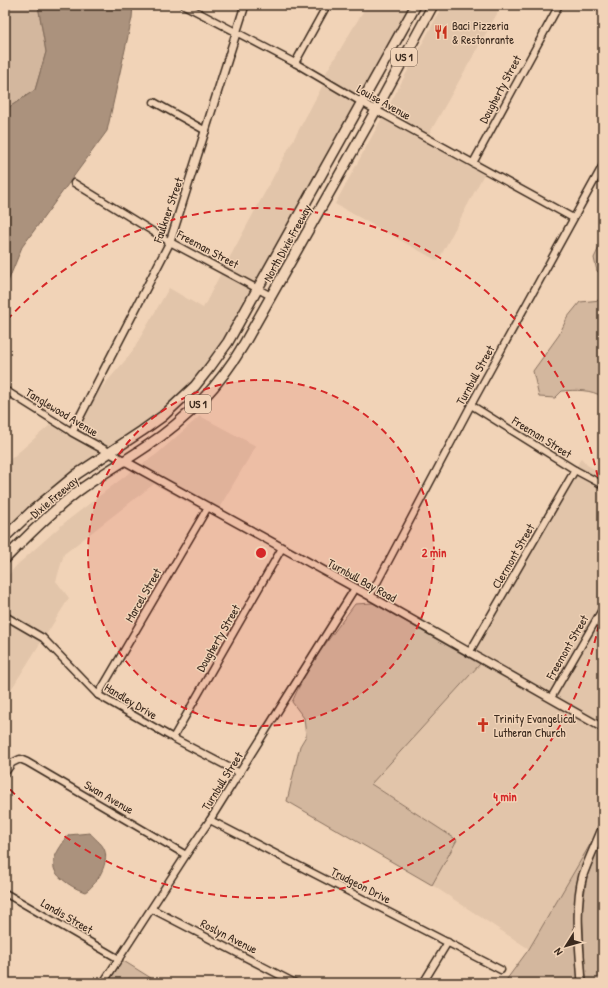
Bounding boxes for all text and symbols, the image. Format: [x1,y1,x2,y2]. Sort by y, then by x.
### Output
place label: Baci Pizzeria & Restonrante [452,17,514,48]
restaurant icon: Baci Pizzeria & Restonrante [433,24,449,40]
road number: US 1 [391,48,417,66]
street label: Dougherty Street [475,51,526,126]
street label: Louise Avenue [354,80,414,124]
street label: Faulkner Street [149,174,187,246]
street label: North Dixie Freeway [259,201,315,285]
street label: Freeman Street [173,225,243,273]
street label: Turnbull Street [452,341,499,408]
street label: Tanglewood Avenue [22,384,102,441]
road number: US 1 [185,395,211,413]
street label: Freeman Street [508,411,576,463]
street label: Dixie Freeway [26,472,82,522]
street label: Clermont Street [488,520,539,592]
text: 2 min [422,544,447,561]
centre of rings [254,546,268,560]
street label: Turnbull Bay Road [324,554,400,606]
street label: Marcel Street [121,564,166,625]
street label: Dougherty Street [192,601,245,675]
street label: Freemont Street [541,611,593,683]
street label: Handley Drive [101,679,161,724]
place label: Trinity Evangelical Lutheran Church [494,710,577,741]
church icon: Trinity Evangelical Lutheran Church [475,717,491,733]
street label: Turnbull Street [197,748,247,814]
street label: Swan Avenue [81,776,137,818]
text: 4 min [493,788,517,805]
street label: Trudgeon Drive [328,863,394,908]
street label: Landis Street [38,894,97,938]
street label: Roslyn Avenue [198,914,261,958]
north arrow [546,926,586,966]
text: N [551,945,565,959]

